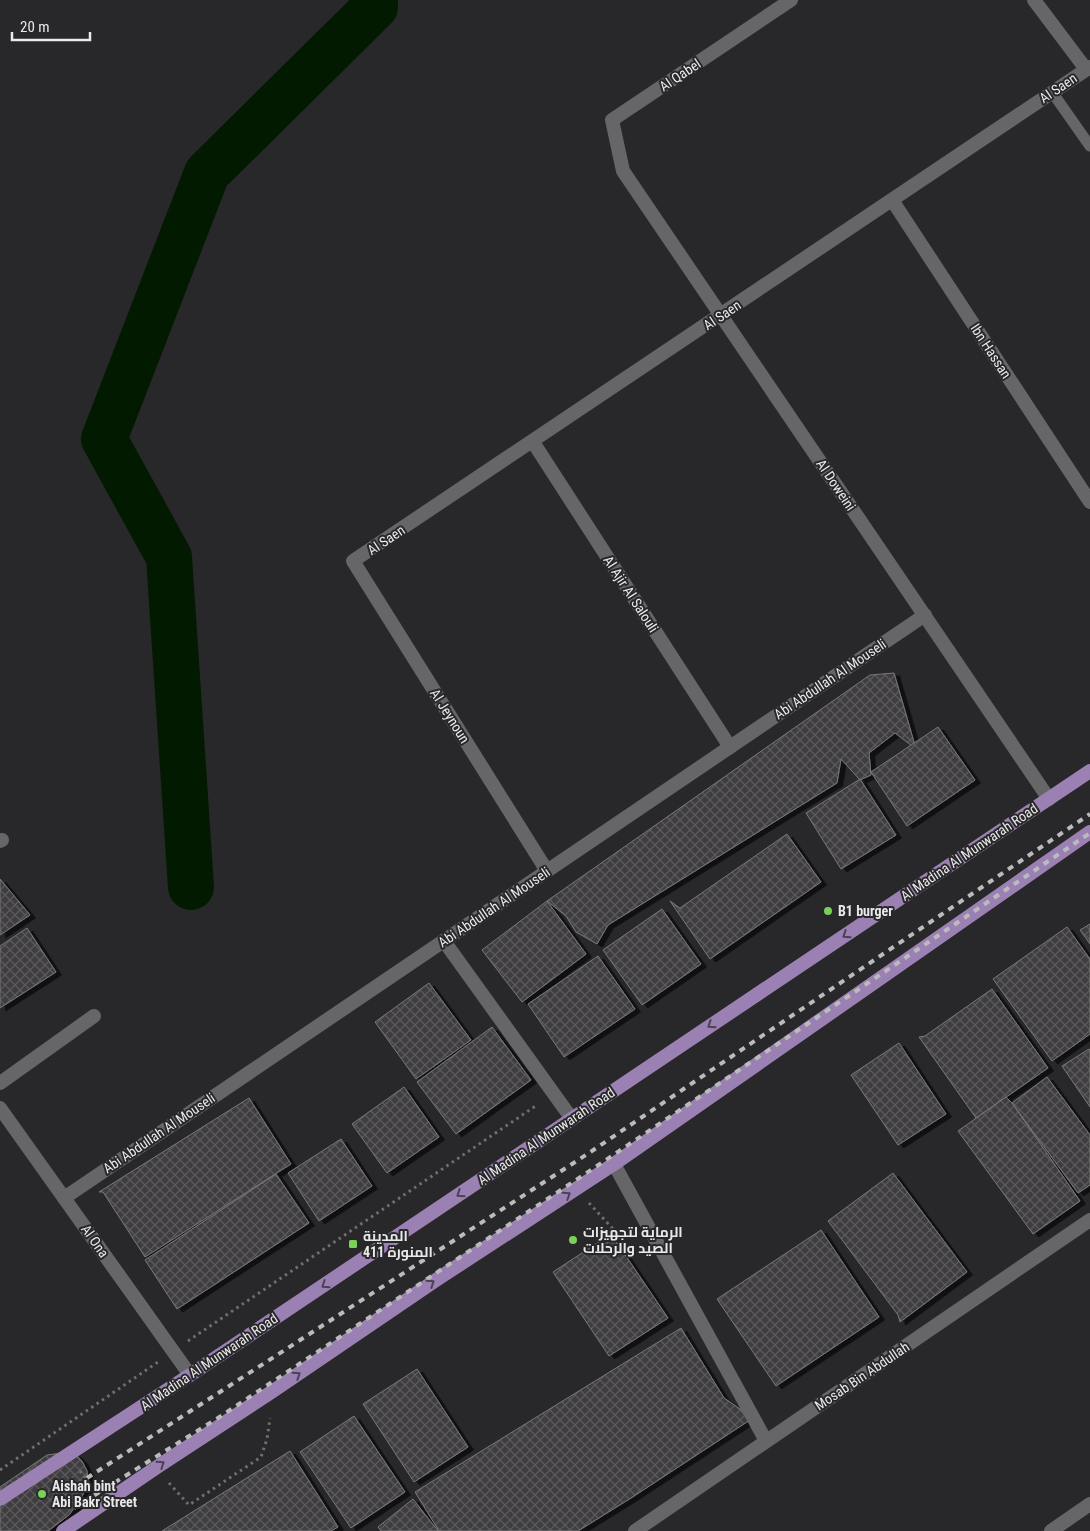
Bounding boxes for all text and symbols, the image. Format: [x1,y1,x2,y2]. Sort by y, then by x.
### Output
scale bar [12,10,90,42]
text: 20 m [20,18,50,36]
street label: Al Qabel [656,55,704,95]
street label: Al Saen [1036,70,1080,106]
street label: Al Saen [700,297,744,333]
street label: Ibn Hassan [967,321,1015,381]
street label: Al Doweini [813,456,859,514]
street label: Al Saen [364,522,408,558]
street label: Al Ajir Al Salouli [600,553,662,635]
street label: Abi Abdullah Al Mouseli [771,636,889,722]
street label: Al Jeynoun [427,686,473,746]
street label: Al Madina Al Munwarah Road [897,800,1041,904]
street label: Abi Abdullah Al Mouseli [435,864,553,950]
place label: B1 burger [838,903,893,919]
marker: B1 burger [822,905,834,917]
one-way arrow [842,929,852,938]
one-way arrow [707,1019,717,1028]
street label: Al Madina Al Munwarah Road [474,1084,618,1188]
street label: Abi Abdullah Al Mouseli [100,1090,218,1176]
one-way arrow [456,1188,466,1197]
one-way arrow [562,1192,571,1201]
street label: Al Ona [78,1222,112,1260]
place label: الرماية لتجهيزات الصيد والرحلات [583,1224,683,1257]
place label: المدينة المنورة 411 [363,1228,433,1261]
marker: الرماية لتجهيزات الصيد والرحلات [567,1234,579,1246]
marker: المدينة المنورة 411 [347,1238,359,1250]
one-way arrow [321,1278,330,1288]
one-way arrow [425,1280,435,1289]
street label: Al Madina Al Munwarah Road [137,1310,281,1414]
street label: Mosab Bin Abdullah [812,1339,912,1413]
one-way arrow [291,1372,301,1381]
one-way arrow [156,1461,165,1471]
place label: Aishah bint Abi Bakr Street [52,1478,137,1510]
marker: Aishah bint Abi Bakr Street [36,1488,48,1500]

